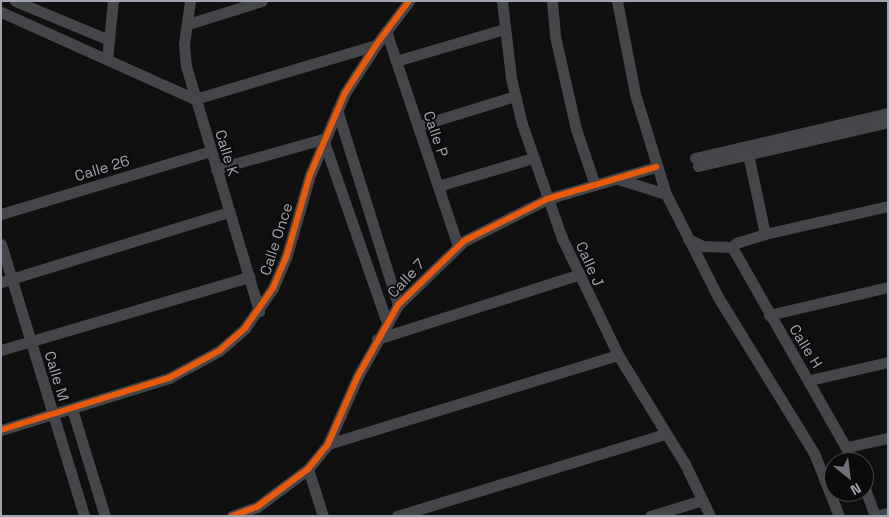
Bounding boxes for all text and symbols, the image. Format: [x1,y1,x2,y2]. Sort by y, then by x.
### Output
street label: Calle P [420,109,452,159]
street label: Calle K [211,128,243,178]
street label: Calle 26 [72,151,132,185]
street label: Calle Once [256,200,296,278]
street label: Calle J [572,239,608,289]
street label: Calle 7 [383,255,429,301]
street label: Calle H [786,321,826,371]
street label: Calle M [41,349,73,403]
north arrow [824,452,874,502]
text: N [847,479,864,499]

